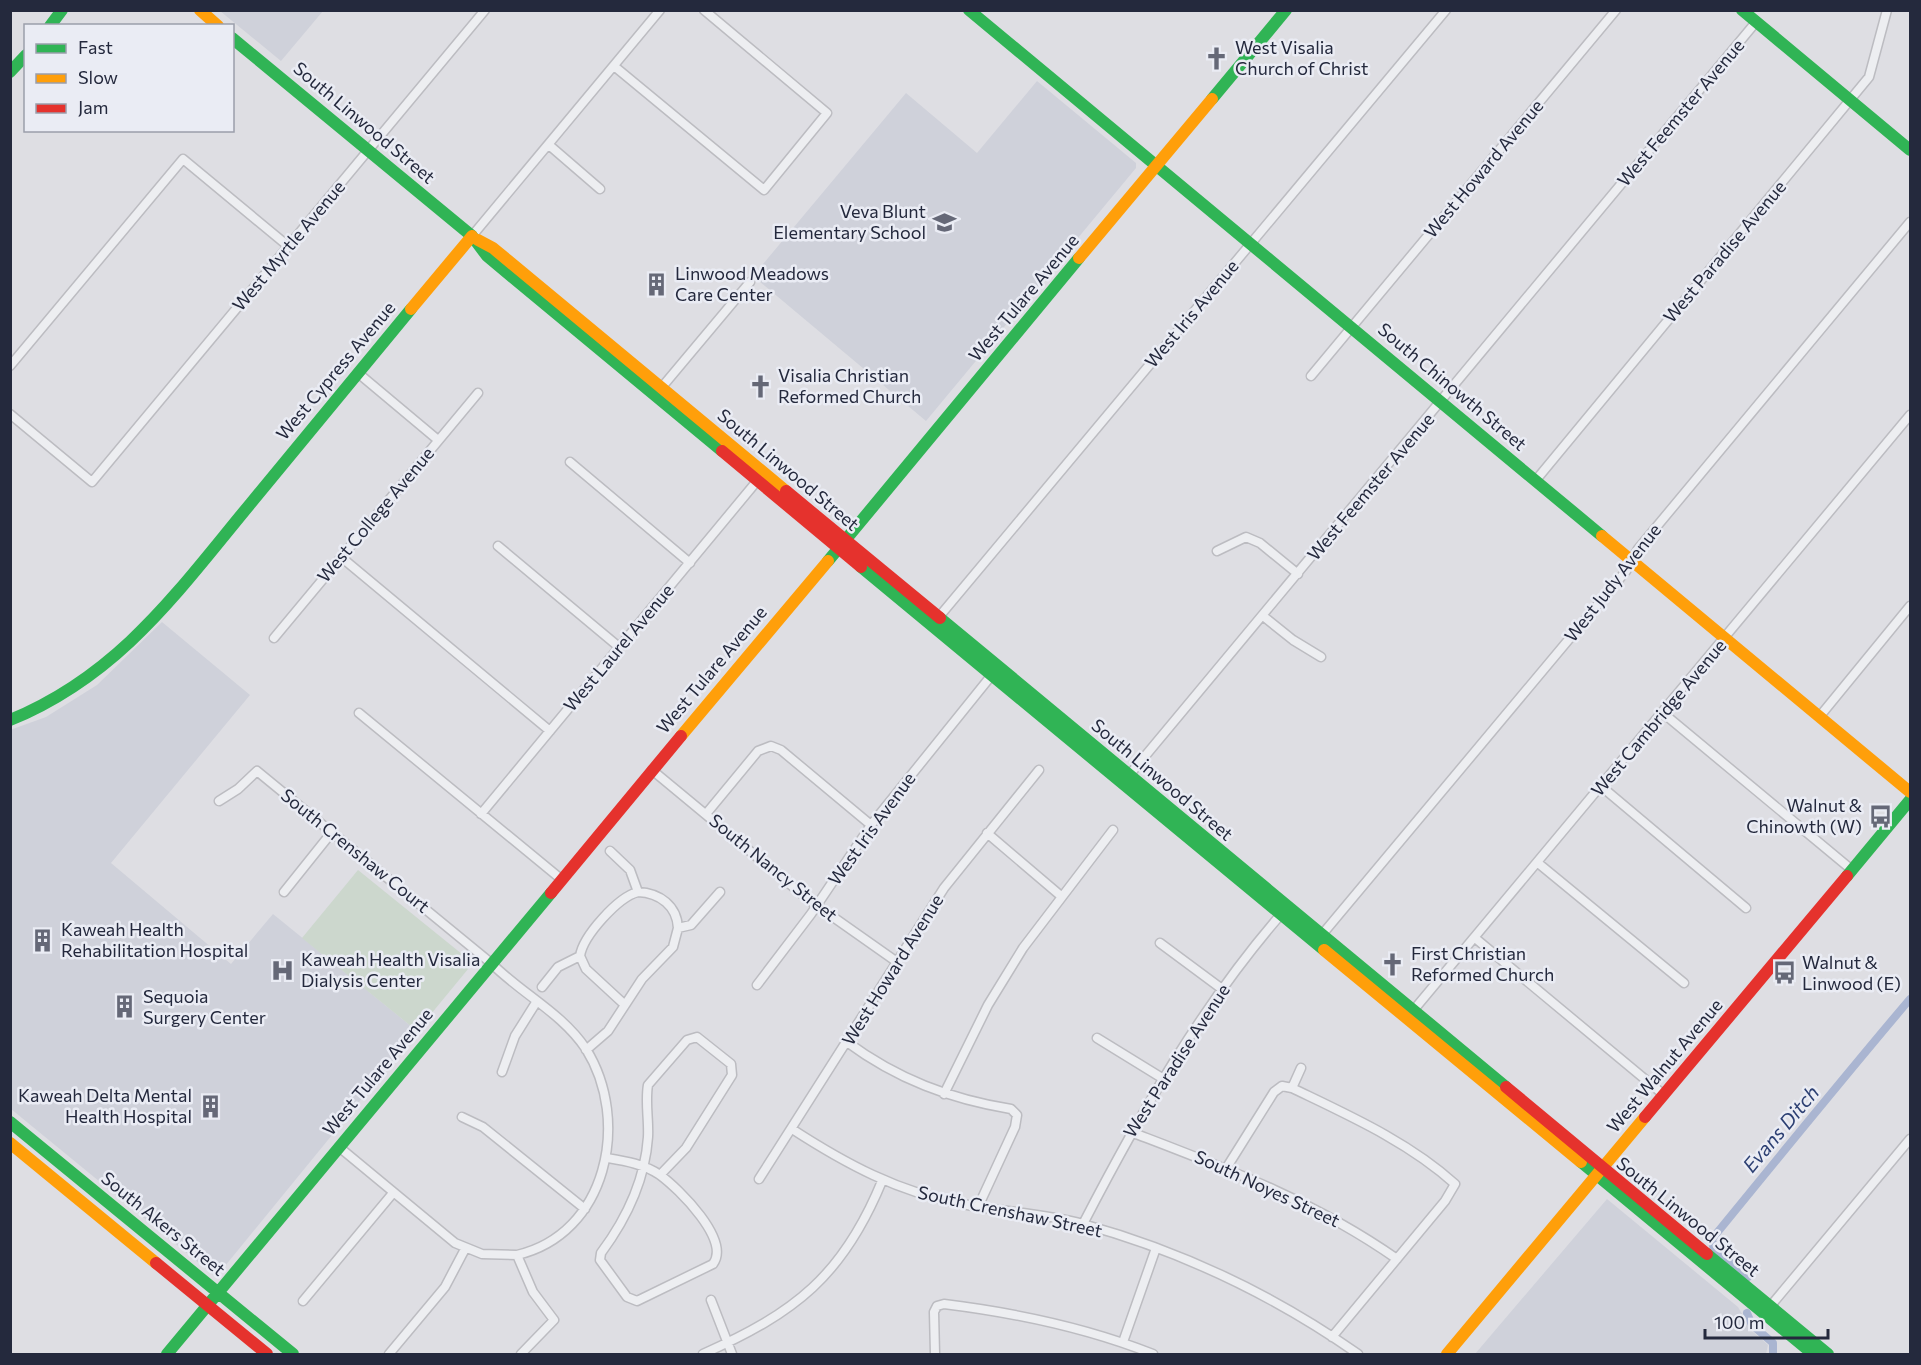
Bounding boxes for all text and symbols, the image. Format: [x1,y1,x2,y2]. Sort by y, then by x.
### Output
legend [24,24,234,132]
street label: West Feemster Avenue [1612,34,1748,191]
text: Fast [78,36,113,58]
place label: West Visalia Church of Christ [1235,36,1368,79]
church icon: West Visalia Church of Christ [1204,45,1230,71]
street label: South Linwood Street [289,57,440,188]
text: Slow [78,66,118,88]
street label: West Howard Avenue [1419,95,1548,242]
text: Jam [78,96,108,118]
street label: West Myrtle Avenue [227,176,349,315]
street label: West Paradise Avenue [1658,176,1790,327]
place label: Veva Blunt Elementary School [773,200,926,243]
school or university icon: Veva Blunt Elementary School [931,209,957,235]
street label: West Tulare Avenue [964,229,1083,366]
street label: West Iris Avenue [1140,255,1243,372]
place label: Linwood Meadows Care Center [675,262,829,305]
building icon: Linwood Meadows Care Center [644,271,670,297]
street label: West Cypress Avenue [271,297,399,444]
street label: South Chinowth Street [1374,318,1531,455]
place label: Visalia Christian Reformed Church [778,364,921,407]
church icon: Visalia Christian Reformed Church [747,373,773,399]
street label: South Linwood Street [713,404,864,535]
street label: West Feemster Avenue [1302,408,1438,565]
street label: West College Avenue [312,442,438,586]
street label: West Judy Avenue [1559,519,1665,646]
street label: West Laurel Avenue [558,579,678,716]
street label: West Tulare Avenue [652,601,771,738]
street label: West Cambridge Avenue [1586,634,1730,800]
street label: South Linwood Street [1087,714,1238,845]
street label: West Iris Avenue [823,768,919,889]
street label: South Crenshaw Court [277,784,434,917]
place label: Walnut & Chinowth (W) [1746,794,1862,837]
bus stop icon: Walnut & Chinowth (W) [1867,803,1893,829]
street label: South Nancy Street [705,809,842,926]
street label: West Howard Avenue [837,890,948,1049]
place label: Kaweah Health Rehabilitation Hospital [61,918,248,961]
building icon: Kaweah Health Rehabilitation Hospital [30,927,56,953]
place label: First Christian Reformed Church [1411,942,1554,985]
place label: Kaweah Health Visalia Dialysis Center [301,948,480,991]
church icon: First Christian Reformed Church [1380,951,1406,977]
place label: Walnut & Linwood (E) [1802,951,1901,994]
hospital icon: Kaweah Health Visalia Dialysis Center [270,957,296,983]
bus stop icon: Walnut & Linwood (E) [1771,960,1797,986]
street label: West Paradise Avenue [1118,979,1234,1141]
place label: Sequoia Surgery Center [143,985,266,1028]
building icon: Sequoia Surgery Center [112,994,138,1020]
street label: West Walnut Avenue [1602,994,1727,1137]
street label: West Tulare Avenue [318,1003,437,1140]
water label: Evans Ditch [1737,1080,1823,1177]
place label: Kaweah Delta Mental Health Hospital [18,1084,192,1127]
building icon: Kaweah Delta Mental Health Hospital [197,1093,223,1119]
street label: South Noyes Street [1191,1145,1343,1231]
street label: South Linwood Street [1613,1152,1765,1281]
street label: South Akers Street [97,1166,230,1280]
street label: South Crenshaw Street [916,1181,1104,1241]
scale bar [1705,1302,1828,1340]
text: 100 m [1714,1311,1764,1333]

